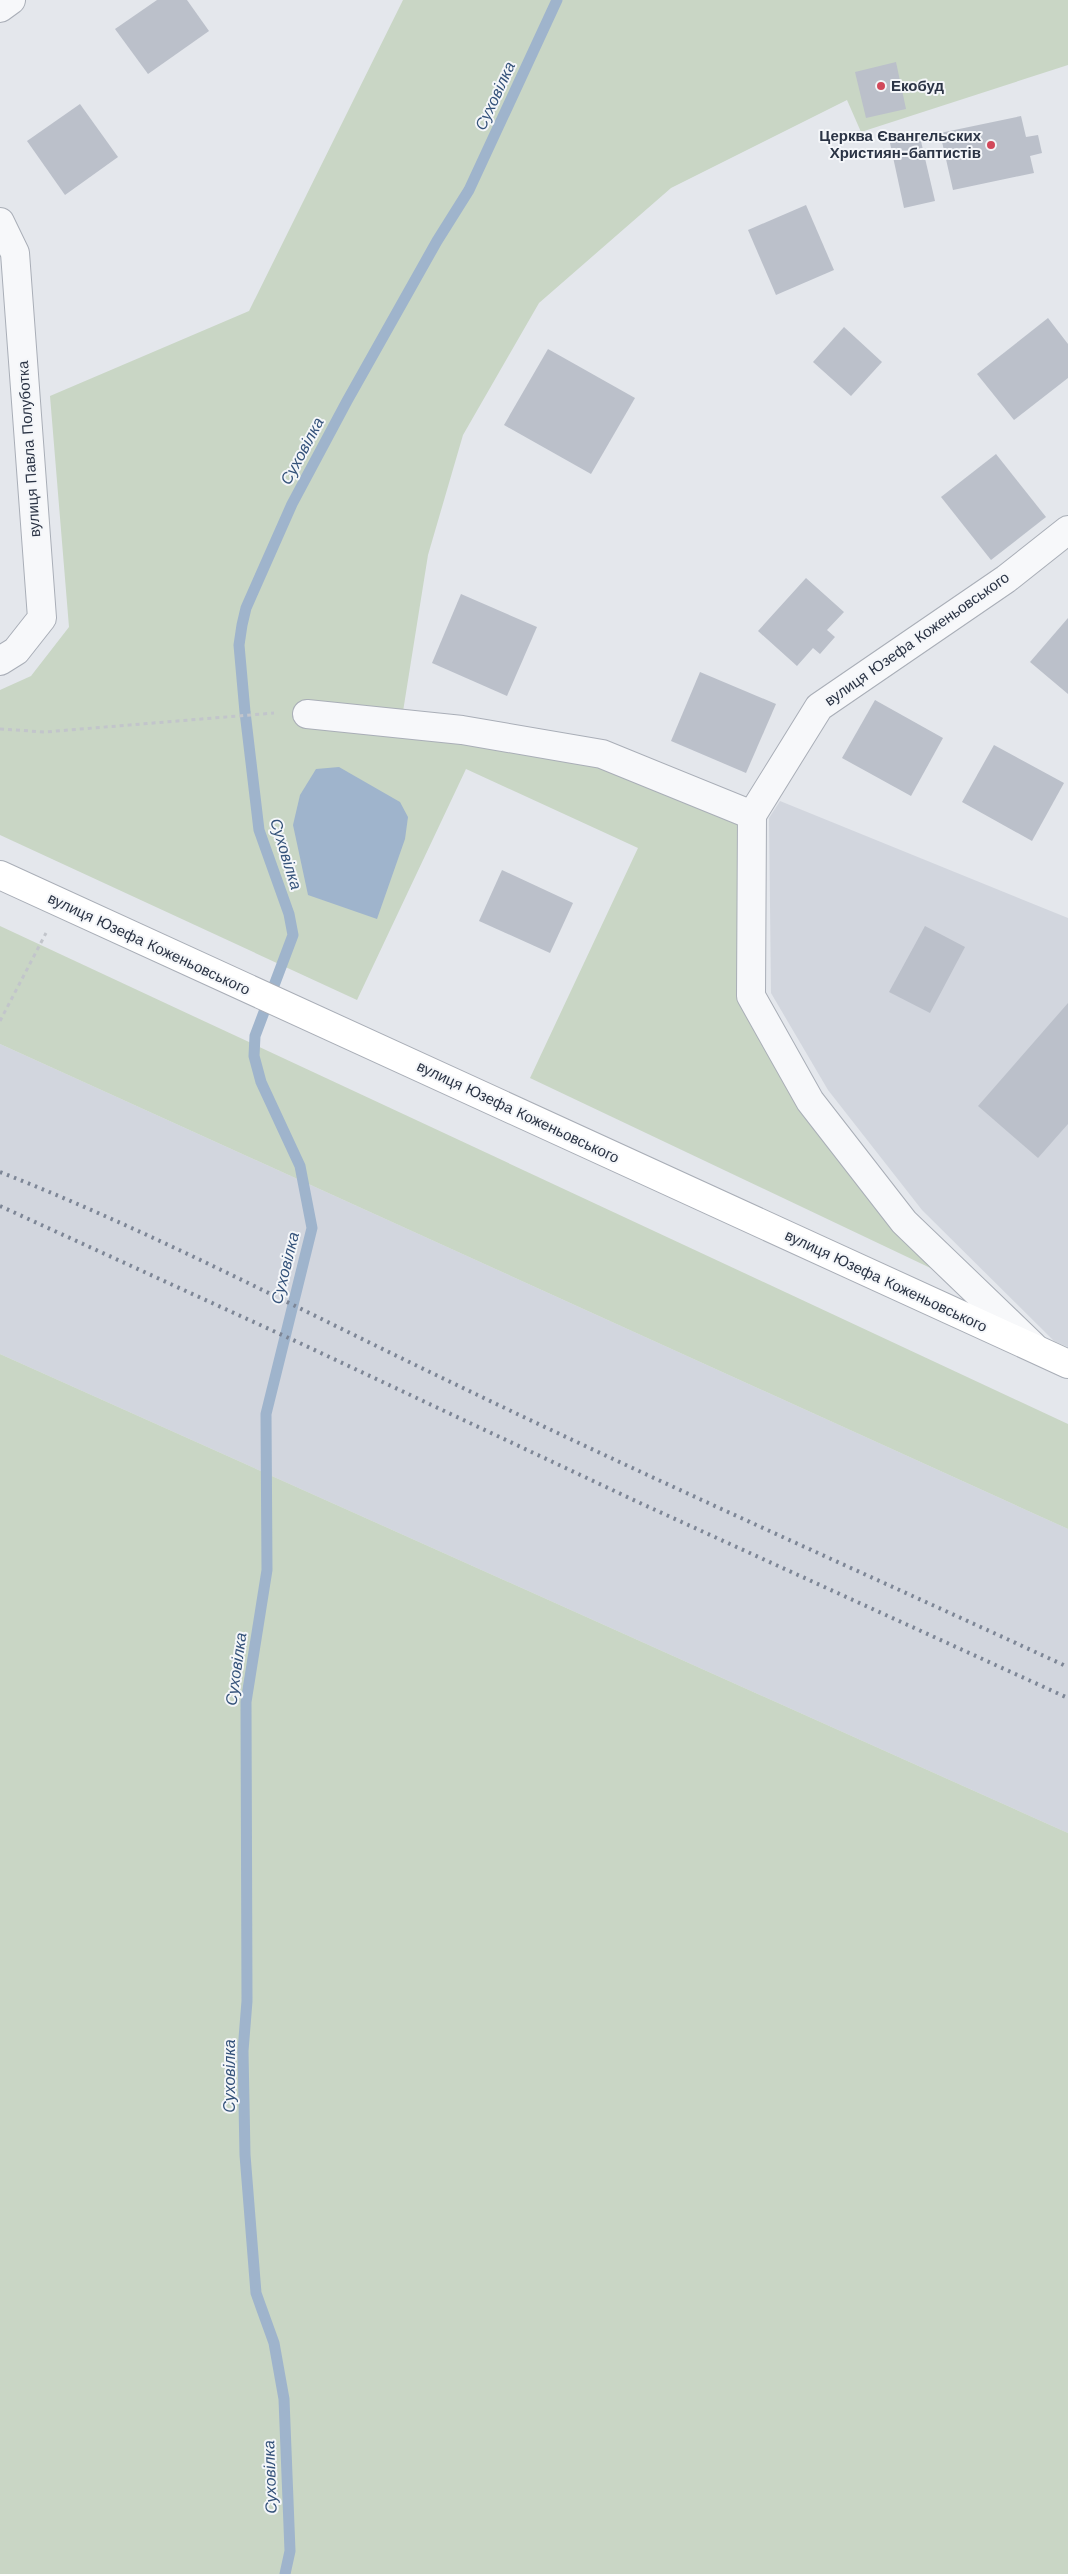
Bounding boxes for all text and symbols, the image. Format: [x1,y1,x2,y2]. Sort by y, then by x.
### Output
water label: Суховілка [471,59,519,133]
place label: Екобуд [891,77,945,95]
marker: Екобуд [875,80,887,92]
place label: Церква Євангельских Християн-баптистів [819,127,982,162]
marker: Церква Євангельских Християн-баптистів [985,139,997,151]
street label: вулиця Павла Полуботка [14,360,44,538]
water label: Суховілка [276,414,328,488]
street label: вулиця Юзефа Коженьовського [821,568,1013,710]
water label: Суховілка [266,816,306,892]
street label: вулиця Юзефа Коженьовського [45,889,253,999]
street label: вулиця Юзефа Коженьовського [414,1057,622,1167]
street label: вулиця Юзефа Коженьовського [782,1226,990,1336]
water label: Суховілка [267,1230,303,1306]
water label: Суховілка [221,1631,251,1707]
water label: Суховілка [220,2039,239,2113]
water label: Суховілка [259,2440,281,2514]

